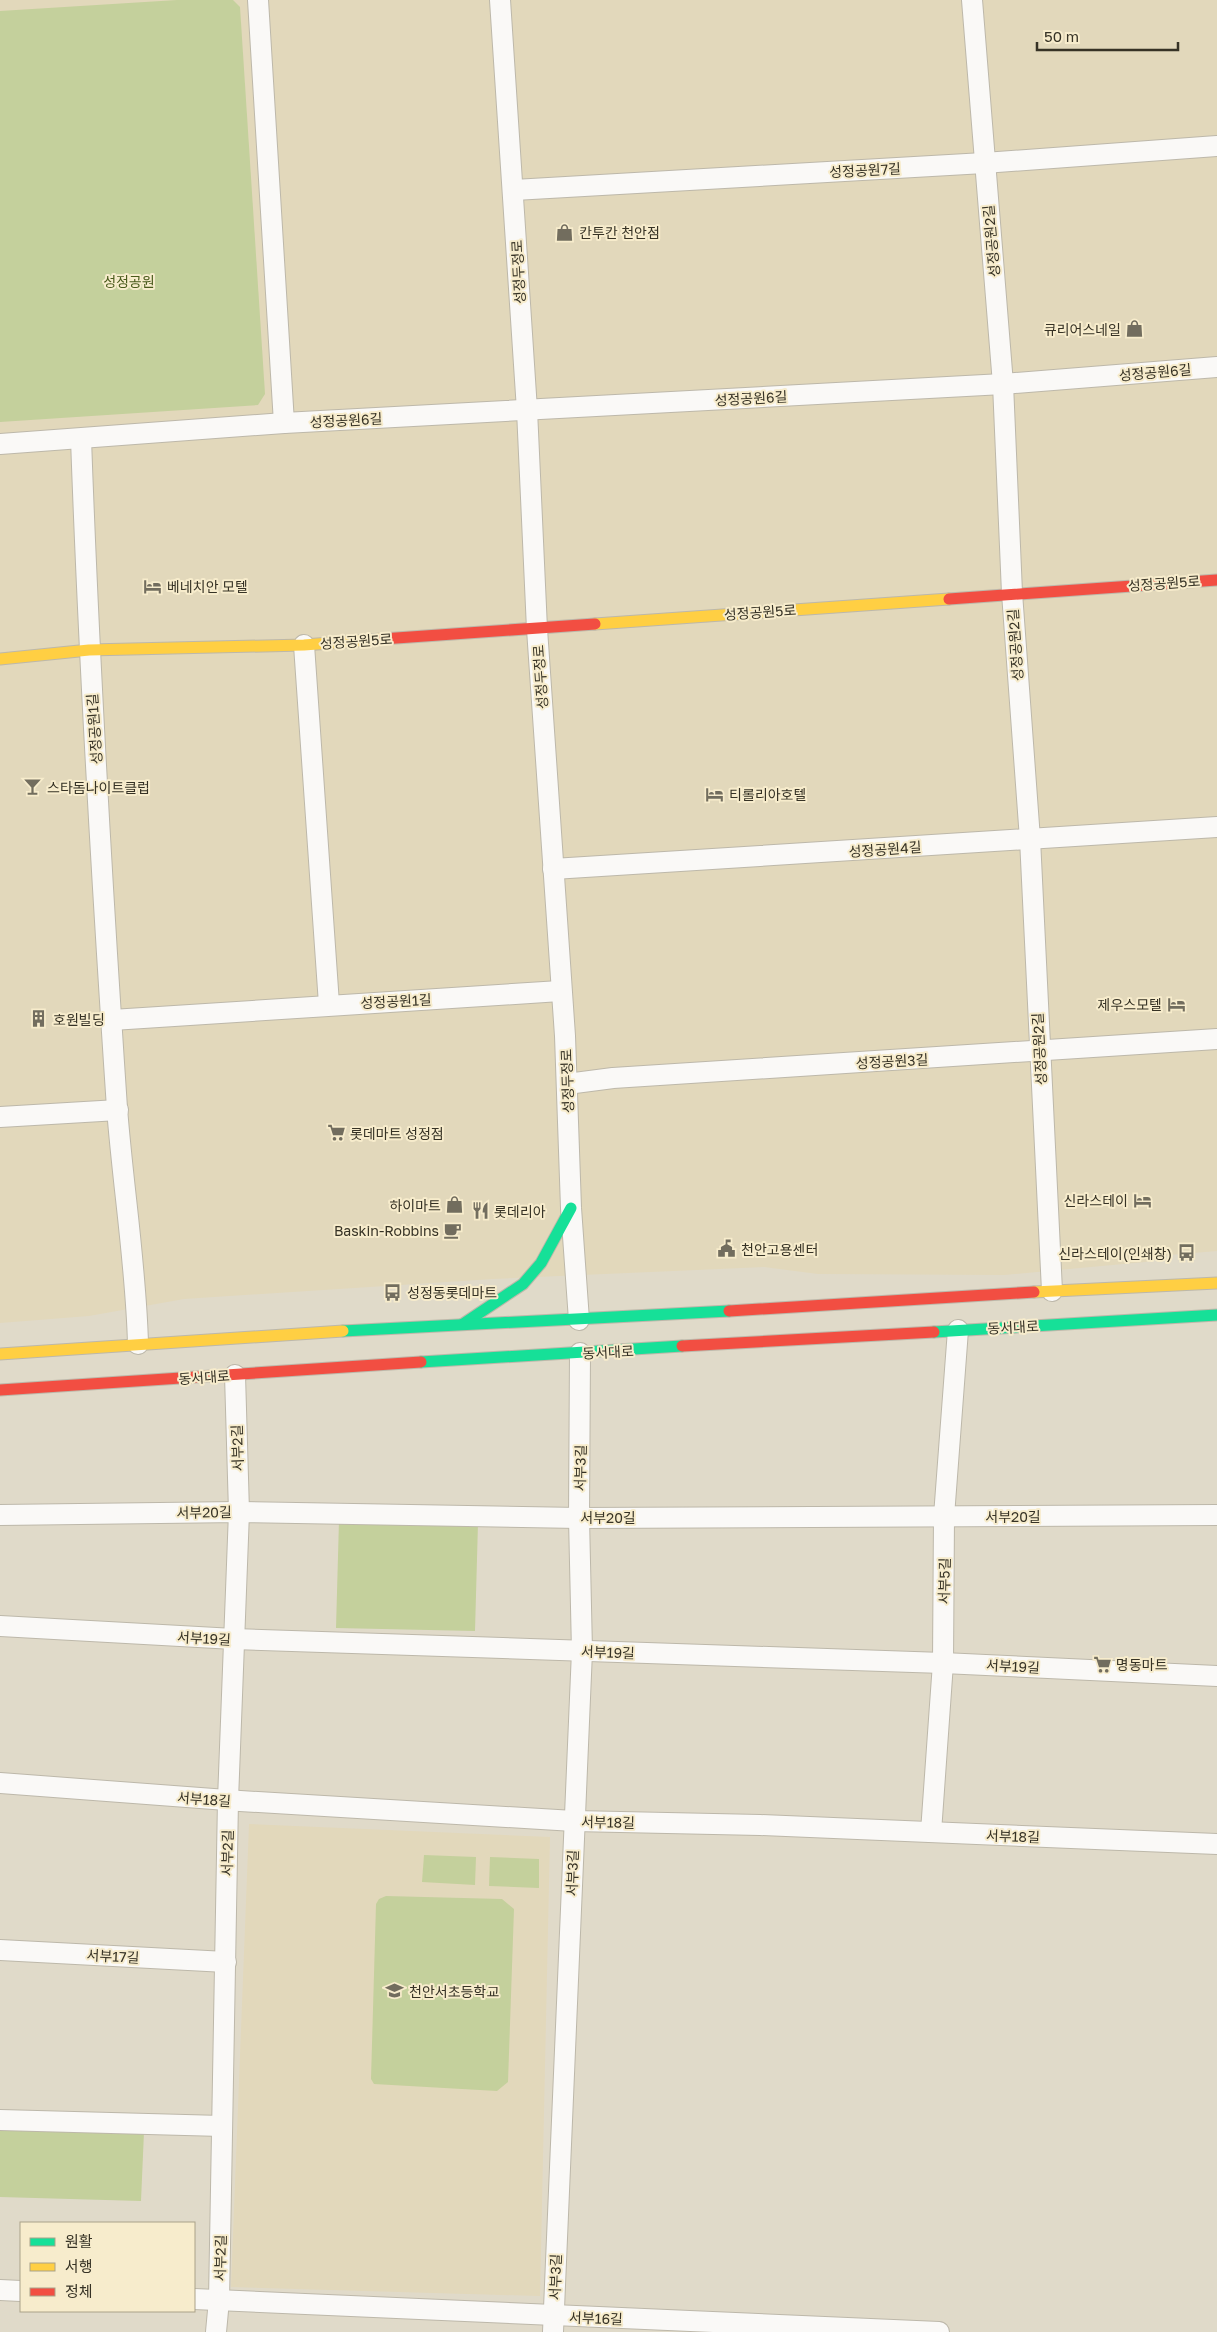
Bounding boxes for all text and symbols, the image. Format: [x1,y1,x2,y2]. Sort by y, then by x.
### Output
scale bar [1037,20,1178,52]
text: 50 m [1044,27,1079,45]
street label: 성정공원7길 [829,160,901,180]
street label: 성정공원2길 [979,204,1003,278]
shop icon: 칸투칸 천안점 [555,222,575,242]
place label: 칸투칸 천안점 [579,224,660,241]
street label: 성정두정로 [508,239,528,305]
park label: 성정공원 [103,273,155,290]
shop icon: 큐리어스네일 [1125,319,1145,339]
place label: 큐리어스네일 [1044,321,1121,338]
street label: 성정공원6길 [1118,360,1192,384]
street label: 성정공원6길 [714,388,788,408]
street label: 성정공원6길 [309,410,383,430]
street label: 성정공원5로 [1127,572,1201,594]
hotel icon: 베네치안 모텔 [143,576,163,596]
place label: 베네치안 모텔 [167,578,248,595]
street label: 성정공원5로 [723,601,797,623]
street label: 성정공원2길 [1004,608,1026,682]
street label: 성정공원5로 [319,630,393,652]
street label: 성정두정로 [529,644,551,710]
street label: 성정공원1길 [83,693,105,765]
bar icon: 스타돔나이트클럽 [23,777,43,797]
place label: 스타돔나이트클럽 [47,779,150,796]
hotel icon: 티롤리아호텔 [705,784,725,804]
place label: 티롤리아호텔 [729,786,806,803]
street label: 성정공원4길 [848,838,922,860]
street label: 성정공원1길 [360,991,432,1011]
hotel icon: 제우스모텔 [1166,994,1186,1014]
place label: 제우스모텔 [1098,996,1162,1013]
building icon: 호원빌딩 [29,1009,49,1029]
place label: 호원빌딩 [53,1011,105,1028]
street label: 성정공원2길 [1029,1012,1049,1086]
street label: 성정두정로 [557,1048,577,1113]
street label: 성정공원3길 [855,1051,929,1071]
supermarket icon: 롯데마트 성정점 [326,1123,346,1143]
place label: 롯데마트 성정점 [350,1125,444,1142]
hotel icon: 신라스테이 [1132,1190,1152,1210]
place label: 신라스테이 [1064,1192,1128,1209]
shop icon: 하이마트 [445,1195,465,1215]
place label: 하이마트 [389,1197,441,1214]
restaurant icon: 롯데리아 [470,1201,490,1221]
place label: 롯데리아 [494,1203,546,1220]
cafe icon: Baskin-Robbins [443,1220,463,1240]
place label: Baskin-Robbins [334,1222,439,1239]
public building icon: 천안고용센터 [717,1239,737,1259]
place label: 천안고용센터 [741,1241,818,1258]
bus stop icon: 신라스테이(인쇄창) [1176,1243,1196,1263]
place label: 신라스테이(인쇄창) [1058,1245,1172,1262]
bus stop icon: 성정동롯데마트 [383,1282,403,1302]
place label: 성정동롯데마트 [407,1284,497,1301]
street label: 동서대로 [987,1317,1039,1337]
street label: 동서대로 [582,1342,634,1362]
street label: 동서대로 [178,1367,230,1387]
street label: 서부2길 [228,1424,246,1472]
street label: 서부3길 [571,1444,589,1492]
street label: 서부20길 [176,1503,232,1521]
street label: 서부20길 [985,1508,1041,1525]
street label: 서부20길 [580,1509,636,1526]
street label: 서부5길 [935,1557,953,1605]
street label: 서부19길 [177,1628,231,1648]
street label: 서부19길 [581,1643,635,1661]
supermarket icon: 명동마트 [1092,1654,1112,1674]
street label: 서부19길 [986,1656,1040,1676]
place label: 명동마트 [1116,1656,1168,1673]
street label: 서부18길 [176,1789,232,1809]
street label: 서부18길 [581,1813,635,1831]
street label: 서부18길 [986,1827,1040,1845]
street label: 서부2길 [218,1829,236,1877]
street label: 서부3길 [563,1849,581,1897]
street label: 서부17길 [86,1946,140,1966]
school or university icon: 천안서초등학교 [385,1981,405,2001]
place label: 천안서초등학교 [409,1983,499,2000]
legend [20,2222,195,2312]
text: 원활 [65,2232,93,2250]
street label: 서부2길 [211,2234,229,2282]
street label: 서부3길 [546,2253,564,2301]
text: 서행 [65,2257,93,2275]
text: 정체 [65,2282,93,2300]
street label: 서부16길 [569,2309,623,2327]

